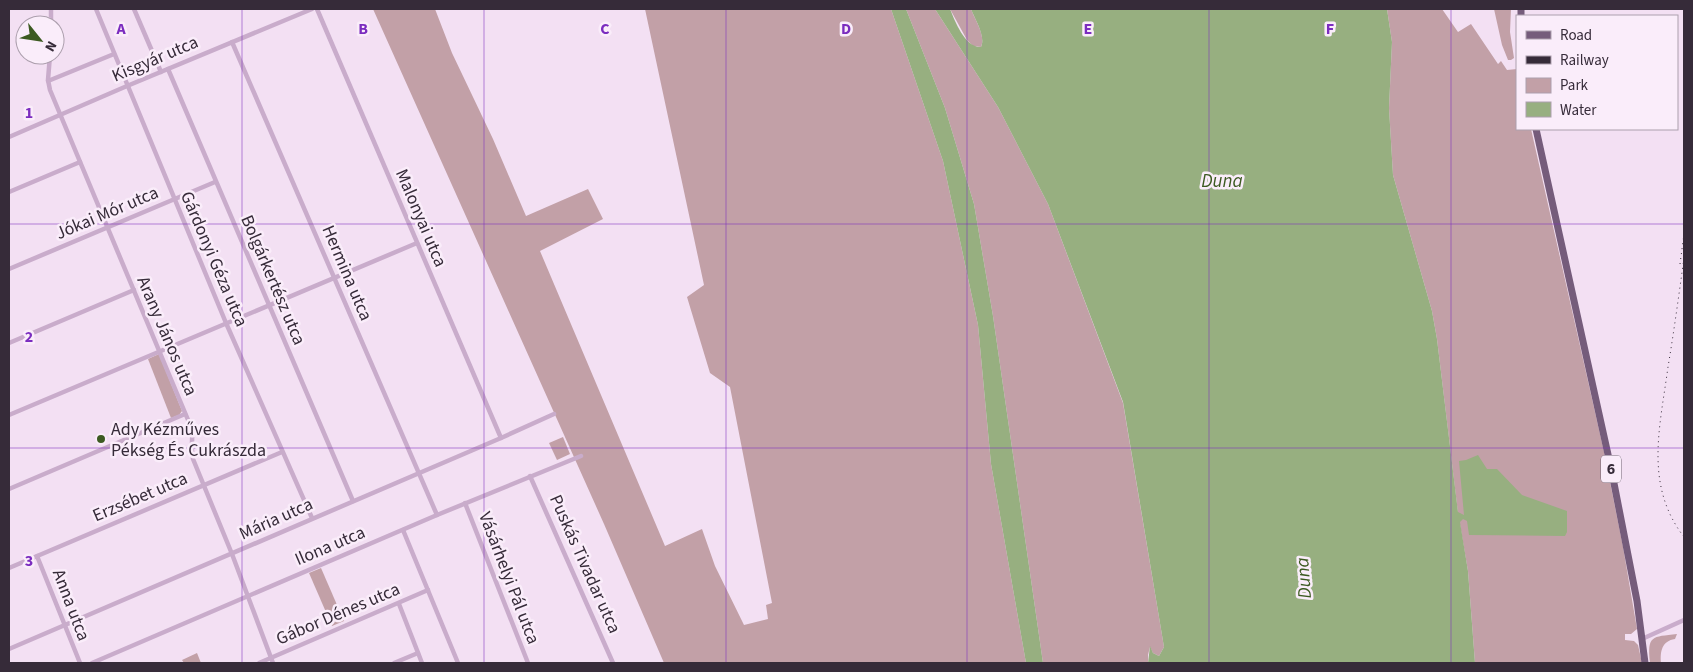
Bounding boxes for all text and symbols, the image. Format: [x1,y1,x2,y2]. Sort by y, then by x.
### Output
north arrow [15,15,65,65]
legend [1516,15,1678,130]
text: A [115,18,126,40]
text: B [358,18,368,40]
text: C [600,18,610,40]
text: D [841,18,851,40]
text: E [1084,18,1092,40]
text: F [1326,18,1334,40]
text: Road [1560,25,1592,46]
street label: Kisgyár utca [108,30,202,88]
text: N [39,37,61,55]
text: Railway [1560,50,1609,71]
text: Park [1560,75,1589,96]
text: Water [1560,100,1597,121]
text: 1 [25,102,33,124]
street label: Malonyai utca [389,165,453,271]
water label: Duna [1201,168,1243,195]
street label: Jókai Mór utca [52,180,162,246]
street label: Gárdonyi Géza utca [174,187,254,331]
street label: Bolgárkertész utca [234,211,312,349]
street label: Hermina utca [316,221,378,325]
street label: Arany János utca [131,272,203,400]
text: 2 [25,326,33,348]
place label: Ady Kézműves Pékség És Cukrászda [111,417,266,463]
marker: Ady Kézműves Pékség És Cukrászda [95,433,107,445]
road number: 6 [1601,456,1621,482]
street label: Erzsébet utca [89,466,191,528]
street label: Puskás Tivadar utca [543,491,627,637]
street label: Mária utca [235,492,317,546]
street label: Vásárhelyi Pál utca [472,508,546,648]
street label: Ilona utca [291,520,369,572]
text: 3 [25,550,33,572]
water label: Duna [1289,556,1319,600]
street label: Anna utca [46,566,96,644]
street label: Gábor Dénes utca [272,577,404,651]

